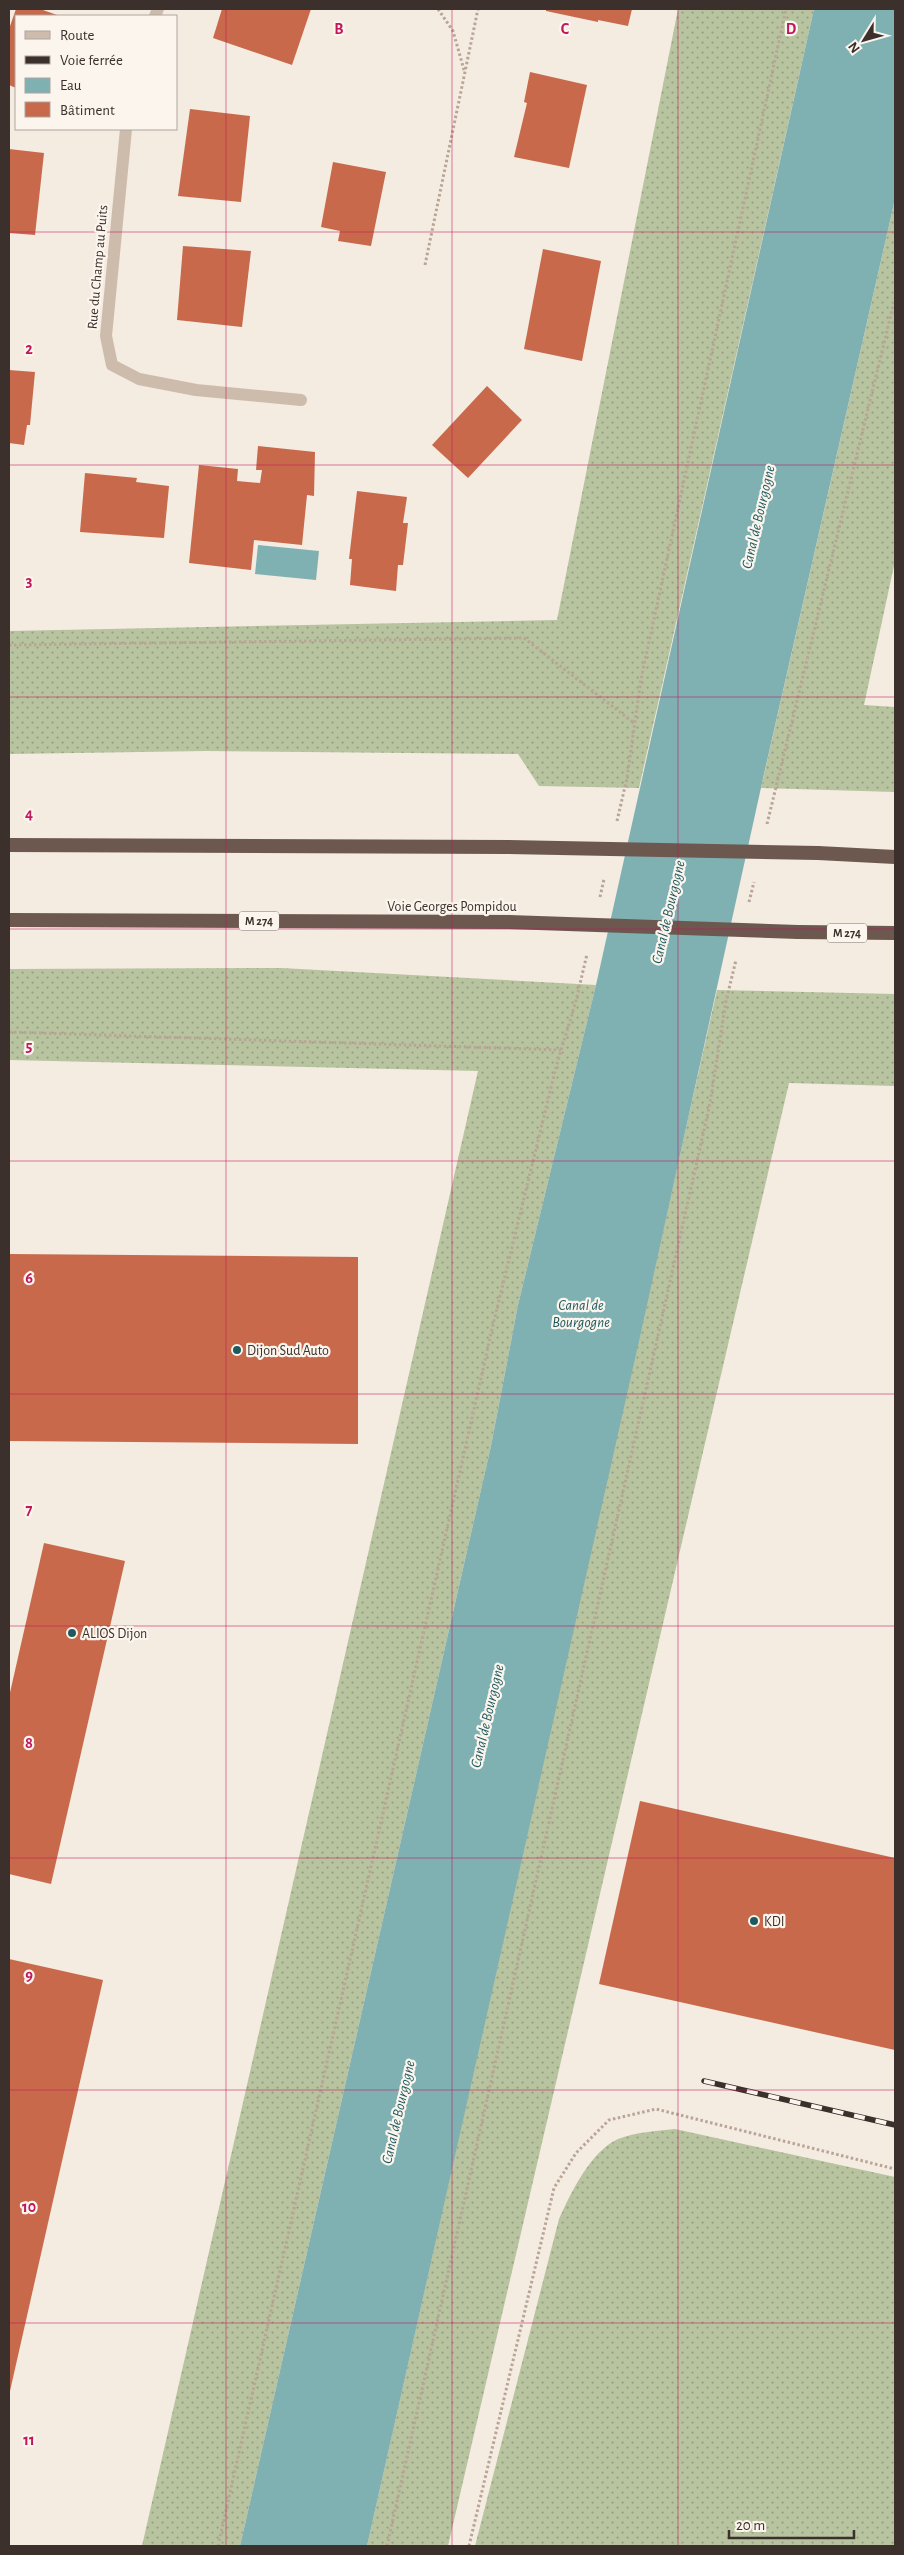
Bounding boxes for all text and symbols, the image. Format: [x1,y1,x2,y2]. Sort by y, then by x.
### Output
legend [15,15,178,130]
north arrow [839,15,889,65]
text: B [334,21,344,37]
text: C [561,21,570,37]
text: D [786,21,797,37]
text: Route [60,28,94,43]
text: N [846,39,863,55]
text: Voie ferrée [60,53,123,68]
text: Eau [60,78,82,93]
text: Bâtiment [60,103,115,118]
street label: Rue du Champ au Puits [86,204,110,330]
text: 2 [25,341,33,357]
water label: Canal de Bourgogne [739,464,778,570]
text: 3 [26,573,33,589]
text: 4 [25,806,33,822]
water label: Canal de Bourgogne [649,859,688,965]
street label: Voie Georges Pompidou [387,900,517,914]
road number: M 274 [239,911,279,930]
road number: M 274 [827,924,867,942]
text: 5 [26,1038,33,1054]
text: 6 [25,1270,33,1286]
water label: Canal de Bourgogne [552,1298,610,1330]
marker: Dijon Sud Auto [231,1344,243,1356]
place label: Dijon Sud Auto [247,1344,329,1358]
text: 7 [26,1502,33,1518]
marker: ALIOS Dijon [66,1627,78,1639]
place label: ALIOS Dijon [82,1627,147,1641]
water label: Canal de Bourgogne [468,1663,507,1769]
text: 8 [25,1735,33,1751]
marker: KDI [748,1915,760,1927]
place label: KDI [764,1915,784,1929]
text: 9 [25,1967,33,1983]
water label: Canal de Bourgogne [379,2059,418,2165]
text: 10 [22,2199,36,2215]
text: 11 [23,2432,35,2448]
scale bar [729,2508,854,2540]
text: 20 m [736,2518,765,2533]

